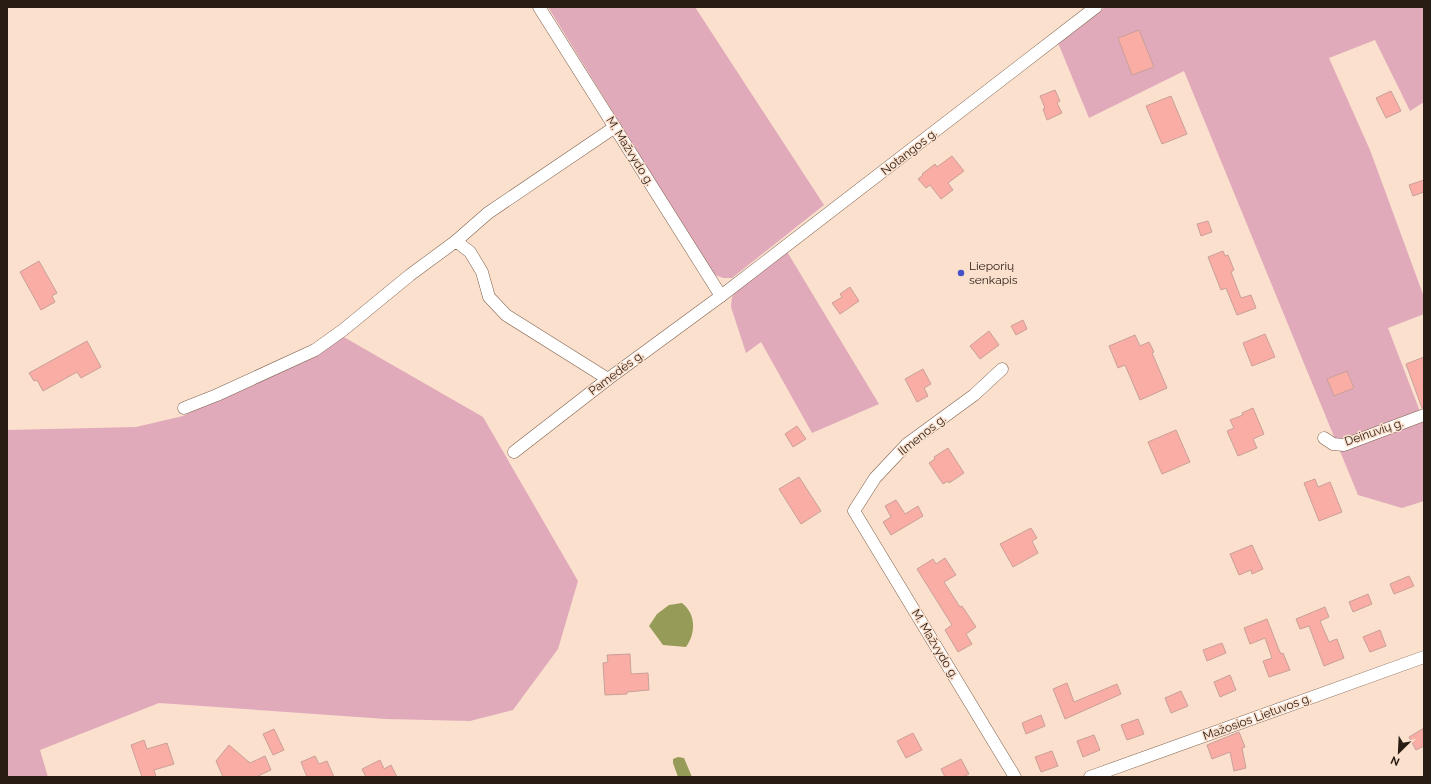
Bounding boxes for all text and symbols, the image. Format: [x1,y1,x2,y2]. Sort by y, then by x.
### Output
street label: M. Mažvydo g. [603,114,657,188]
street label: Notangos g. [878,126,940,178]
place label: Lieporių senkapis [969,259,1018,287]
marker: Lieporių senkapis [956,268,966,278]
street label: Pamedės g. [586,348,646,398]
street label: Ilmenos g. [895,412,949,458]
street label: Deinuvių g. [1343,415,1405,449]
street label: M. Mažvydo g. [909,607,961,681]
street label: Mažosios Lietuvos g. [1201,691,1313,743]
north arrow [1379,732,1419,772]
text: N [1389,753,1402,768]

